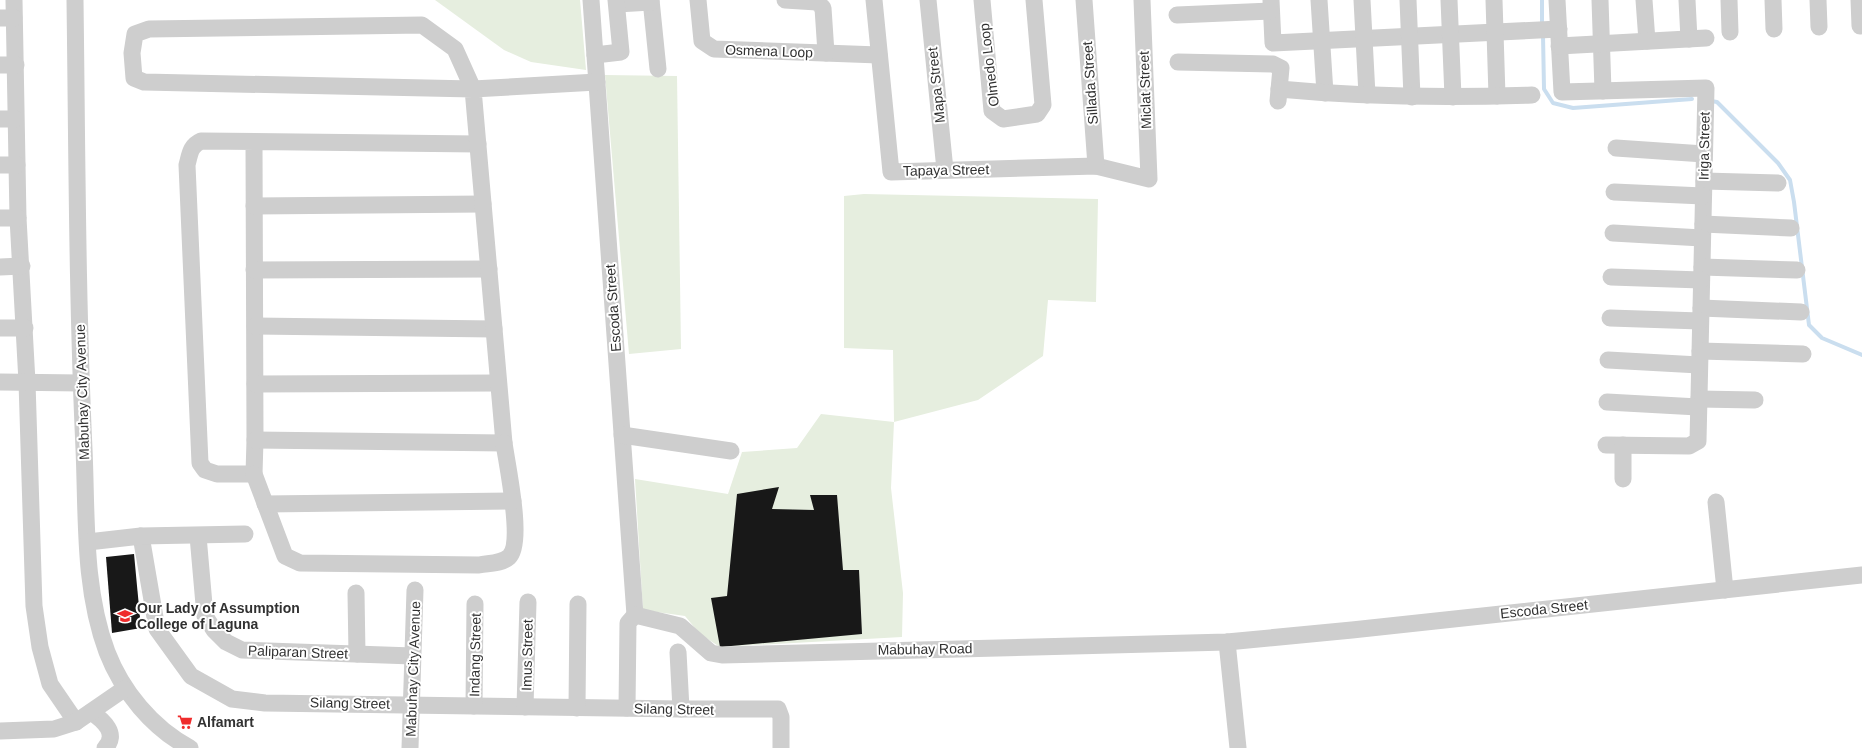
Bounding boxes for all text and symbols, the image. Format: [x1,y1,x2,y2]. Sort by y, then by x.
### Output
street label: Olmedo Loop [976,22,1002,108]
street label: Osmena Loop [725,41,813,61]
street label: Sillada Street [1079,41,1101,125]
street label: Mapa Street [924,46,948,124]
street label: Miclat Street [1136,51,1154,129]
street label: Iriga Street [1695,112,1713,180]
street label: Tapaya Street [903,161,989,179]
street label: Escoda Street [602,263,624,352]
street label: Mabuhay City Avenue [72,324,92,460]
street label: Escoda Street [1499,596,1589,622]
place label: Our Lady of Assumption College of Laguna [137,600,300,632]
street label: Mabuhay City Avenue [403,601,423,737]
school or university icon: Our Lady of Assumption College of Laguna [116,607,134,625]
street label: Indang Street [466,613,484,697]
street label: Imus Street [518,619,536,691]
street label: Mabuhay Road [877,640,973,658]
street label: Paliparan Street [248,642,349,662]
street label: Silang Street [310,694,390,712]
street label: Silang Street [634,700,714,718]
supermarket icon: Alfamart [176,713,194,731]
place label: Alfamart [197,714,254,730]

